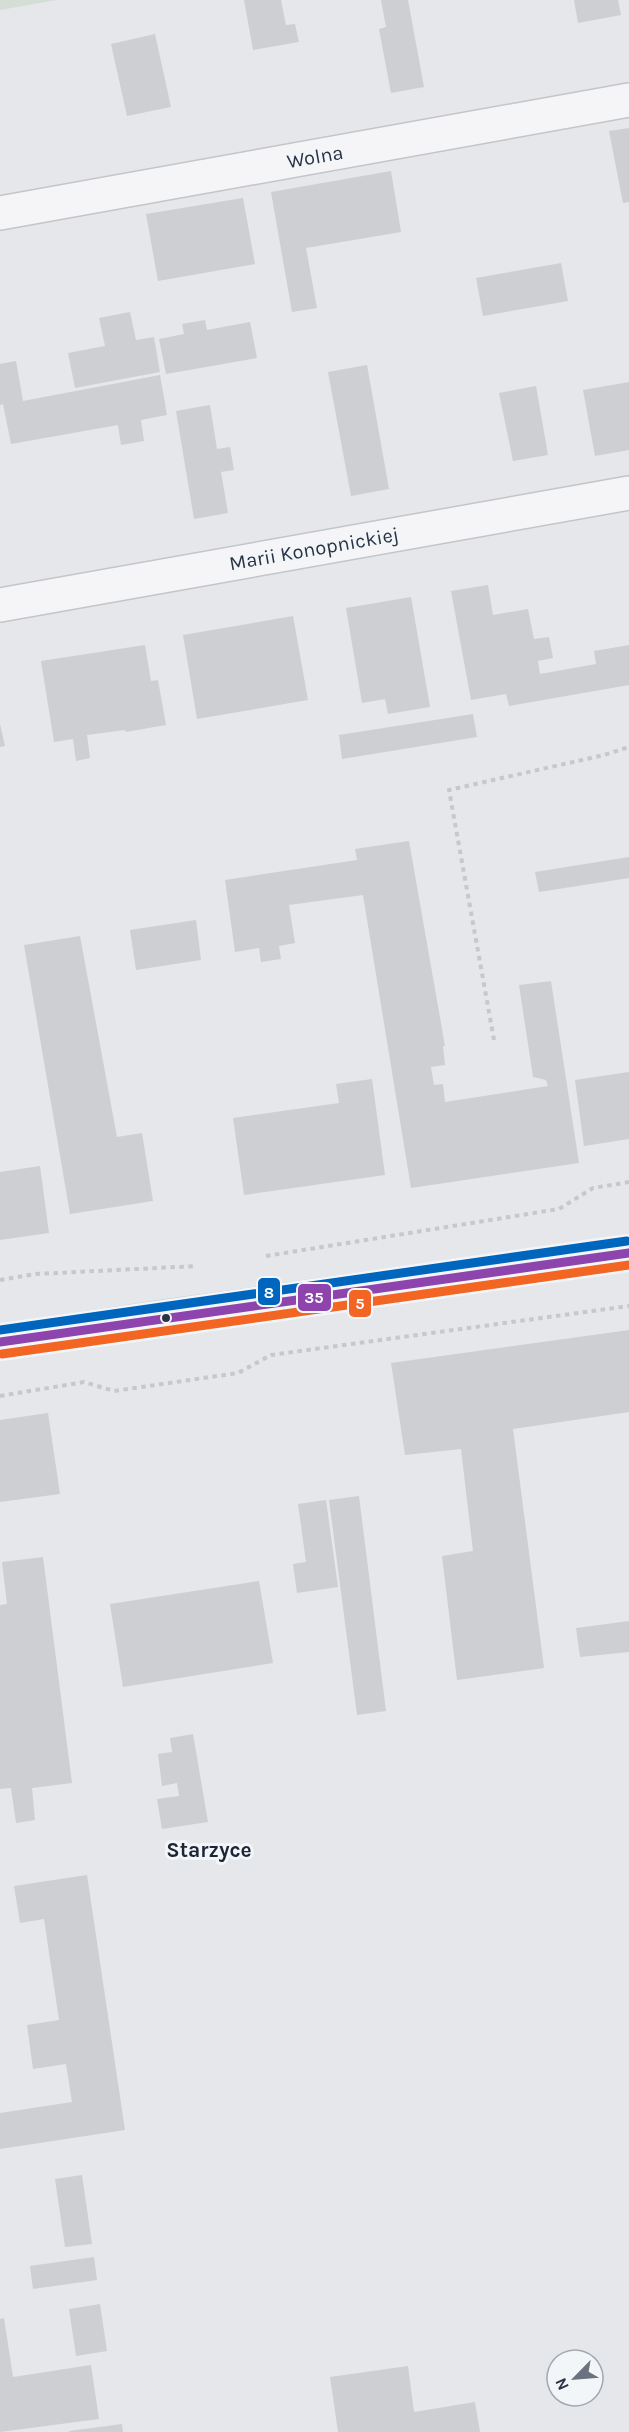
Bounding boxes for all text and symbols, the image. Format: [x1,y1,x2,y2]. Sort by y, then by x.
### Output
street label: Wolna [285,141,345,173]
street label: Marii Konopnickiej [227,523,401,575]
line badge: 8 [257,1277,281,1306]
text: 8 [264,1283,274,1302]
line badge: 35 [297,1283,332,1312]
text: 35 [304,1288,324,1307]
line badge: 5 [348,1289,372,1318]
text: 5 [355,1294,365,1313]
unlabelled marker [160,1312,172,1324]
district label: Starzyce [166,1838,252,1862]
north arrow [545,2348,605,2408]
text: N [551,2375,573,2393]

